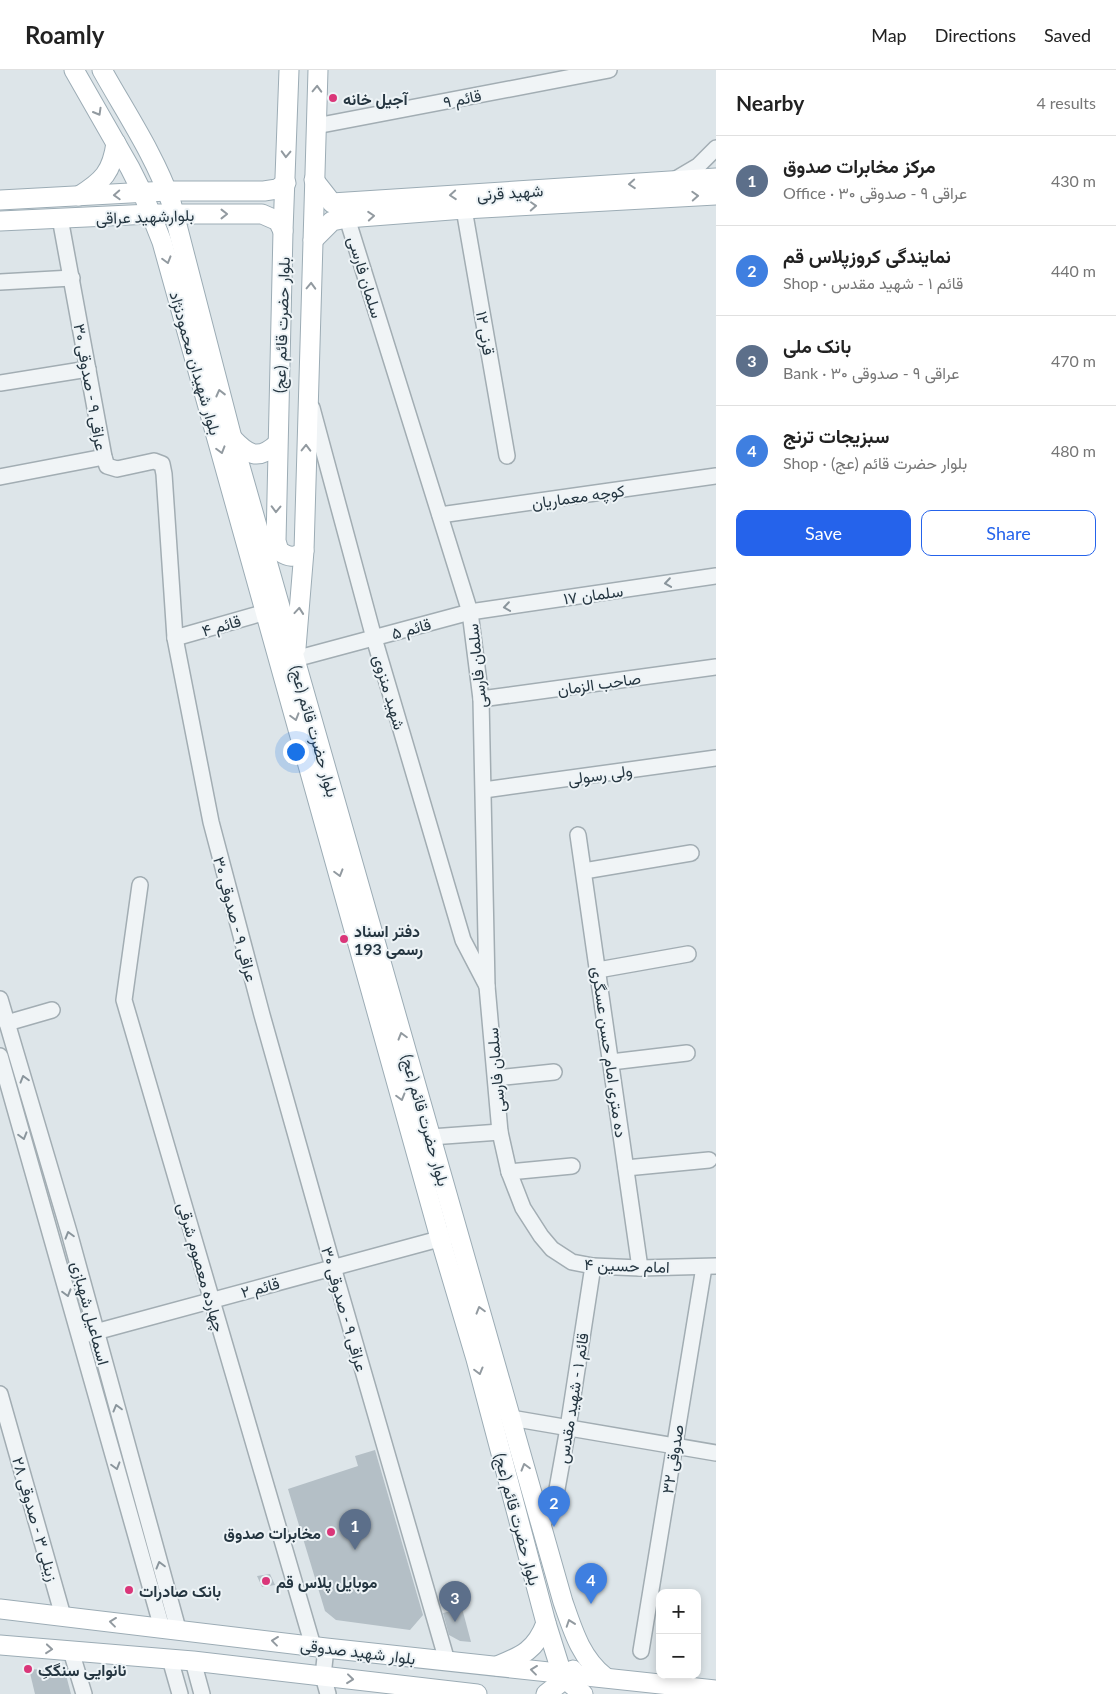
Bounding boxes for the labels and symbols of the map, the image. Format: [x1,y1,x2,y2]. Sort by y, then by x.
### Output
one-way arrow [312,84,322,92]
street label: قائم ۹ [441,85,483,113]
place label: آجیل خانه [343,89,409,109]
marker: آجیل خانه [327,92,339,104]
one-way arrow [92,107,102,116]
one-way arrow [281,150,292,158]
one-way arrow [628,178,636,189]
street label: شهید قرنی [476,180,544,206]
one-way arrow [112,189,120,200]
one-way arrow [449,190,457,201]
one-way arrow [692,191,700,202]
one-way arrow [530,200,538,211]
street label: بلوارشهید عراقی [95,205,195,229]
one-way arrow [220,209,228,219]
one-way arrow [367,211,375,222]
street label: سلمان فارسی [343,234,387,321]
one-way arrow [162,256,172,264]
street label: بلوار حضرت قائم (عج) [269,257,296,394]
one-way arrow [306,282,316,290]
street label: بلوار شهیدان محمودنژاد [164,289,226,438]
street label: قرنی ۱۲ [471,309,499,357]
street label: عراقی ۹ - صدوقی ۳۰ [68,322,112,452]
one-way arrow [216,390,226,398]
one-way arrow [301,444,312,452]
one-way arrow [215,446,225,454]
street label: کوچه معماریان [530,480,626,515]
one-way arrow [271,505,281,513]
one-way arrow [663,577,671,588]
street label: سلمان ۱۷ [562,580,624,609]
one-way arrow [503,601,511,611]
one-way arrow [293,606,304,614]
street label: قائم ۴ [199,610,243,642]
street label: قائم ۵ [389,614,433,644]
street label: سلمان فارسی [462,623,492,709]
street label: شهید منزوی [368,652,410,732]
street label: بلوار حضرت قائم (عج) [284,663,343,800]
street label: صاحب الزمان [556,668,642,700]
one-way arrow [289,712,300,721]
your location [283,739,309,765]
street label: ولی رسولی [566,760,634,790]
street label: عراقی ۹ - صدوقی ۳۰ [208,854,262,984]
one-way arrow [333,869,343,877]
place label: دفتر اسناد رسمی 193 [354,921,423,960]
marker: دفتر اسناد رسمی 193 [338,933,350,945]
street label: ده متری امام حسن عسگری [587,965,631,1139]
street label: سلمان فارسی [482,1027,510,1113]
one-way arrow [398,1032,408,1041]
street label: بلوار حضرت قائم (عج) [395,1052,454,1189]
one-way arrow [19,1075,29,1084]
one-way arrow [395,1093,406,1101]
one-way arrow [17,1132,27,1140]
street label: چهارده معصوم شرقی [172,1200,230,1335]
one-way arrow [65,1231,75,1239]
street label: عراقی ۹ - صدوقی ۳۰ [316,1244,372,1374]
street label: امام حسین ۴ [584,1254,670,1278]
street label: اسماعیل شهبازی [66,1259,114,1367]
street label: قائم ۲ [239,1273,282,1303]
one-way arrow [61,1288,72,1297]
one-way arrow [475,1306,486,1315]
street label: قائم ۱ - شهید مقدس [552,1331,594,1465]
one-way arrow [473,1367,484,1376]
one-way arrow [112,1404,123,1413]
street label: صدوقی ۳۲ [657,1423,689,1495]
street label: بلوار حضرت قائم (عج) [488,1451,545,1588]
street label: زینلی ۳ - صدوقی ۲۸ [7,1455,63,1584]
one-way arrow [110,1462,121,1470]
one-way arrow [520,1463,530,1471]
pin: 2 [538,1486,570,1527]
pin: 1 [339,1509,371,1550]
place label: مخابرات صدوق [224,1523,321,1544]
marker: مخابرات صدوق [325,1526,337,1538]
one-way arrow [156,1562,166,1570]
pin: 4 [575,1563,607,1604]
place label: موبایل پلاس قم [276,1572,378,1594]
marker: موبایل پلاس قم [260,1575,272,1587]
place label: بانک صادرات [139,1581,221,1602]
pin: 3 [439,1581,471,1622]
marker: بانک صادرات [123,1584,135,1596]
one-way arrow [109,1617,117,1628]
one-way arrow [566,1619,576,1627]
street label: بلوار شهید صدوقی [299,1635,417,1669]
one-way arrow [270,1636,278,1647]
one-way arrow [45,1643,53,1654]
place label: نانوایی سنگکِ [38,1660,127,1681]
marker: نانوایی سنگکِ [22,1663,34,1675]
one-way arrow [529,1665,537,1676]
one-way arrow [346,1673,354,1684]

